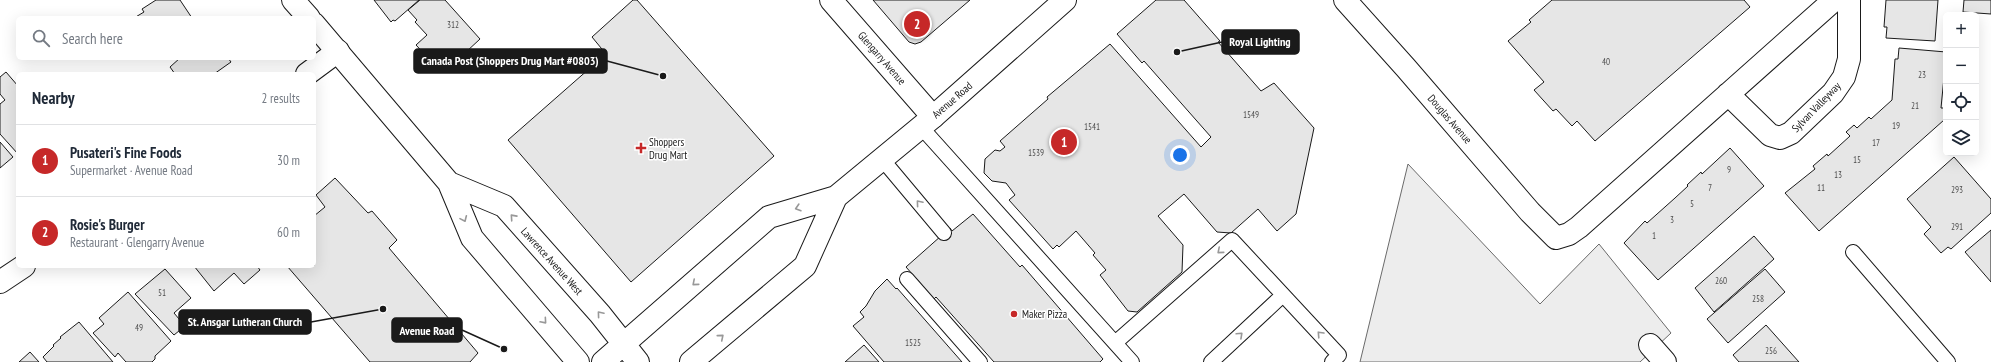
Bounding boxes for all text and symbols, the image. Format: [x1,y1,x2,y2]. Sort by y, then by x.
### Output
pin: 2 [904,9,930,39]
map controls [1943,12,1979,156]
button: + [1943,12,1979,48]
search box [16,16,316,60]
house number: 312 [447,19,459,30]
icon: search [30,27,52,49]
street label: Glengarry Avenue [855,28,909,88]
text: Search here [62,29,123,48]
callout: Royal Lighting [1222,30,1299,54]
text: Royal Lighting [1229,34,1291,49]
button: − [1943,48,1979,84]
callout: Canada Post (Shoppers Drug Mart #0803) [414,49,607,73]
text: Canada Post (Shoppers Drug Mart #0803) [421,53,599,68]
house number: 40 [1602,56,1610,67]
house number: 23 [1918,69,1926,80]
street label: Sylvan Valleyway [1788,78,1844,135]
street label: Avenue Road [929,79,975,121]
button: locate [1943,84,1979,120]
text: Nearby [32,87,75,109]
text: 2 results [261,90,300,107]
street label: Douglas Avenue [1425,92,1475,147]
house number: 21 [1911,100,1919,111]
house number: 1549 [1243,109,1259,120]
house number: 19 [1892,120,1900,131]
button: layers [1943,120,1979,156]
house number: 1541 [1084,121,1100,132]
pin: 1 [1051,127,1077,157]
place label: Shoppers Drug Mart [649,135,687,162]
house number: 17 [1872,137,1880,148]
text: Pusateri's Fine Foods [70,143,182,162]
marker: Shoppers Drug Mart [636,143,646,153]
your location [1170,145,1190,165]
house number: 1539 [1028,147,1044,158]
text: 1 [42,152,48,169]
text: 30 m [277,152,300,169]
house number: 15 [1853,154,1861,165]
text: Supermarket · Avenue Road [70,162,193,179]
house number: 9 [1727,164,1731,175]
house number: 13 [1834,169,1842,180]
house number: 7 [1708,182,1712,193]
house number: 11 [1817,182,1825,193]
house number: 293 [1951,184,1963,195]
house number: 5 [1690,198,1694,209]
one-way arrow [917,200,924,208]
one-way arrow [795,203,802,212]
one-way arrow [459,214,467,222]
one-way arrow [511,214,518,221]
house number: 3 [1670,214,1674,225]
text: Rosie's Burger [70,215,145,234]
house number: 291 [1951,221,1963,232]
text: 2 [42,224,48,241]
text: 60 m [277,224,300,241]
street label: Lawrence Avenue West [518,224,586,298]
house number: 1 [1652,230,1656,241]
text: Restaurant · Glengarry Avenue [70,234,204,251]
one-way arrow [1218,246,1225,253]
house number: 260 [1715,275,1727,286]
one-way arrow [692,278,699,285]
house number: 51 [158,287,166,298]
house number: 258 [1752,293,1764,304]
place label: Maker Pizza [1022,307,1067,321]
marker: Maker Pizza [1009,309,1019,319]
callout: St. Ansgar Lutheran Church [179,310,311,334]
one-way arrow [597,311,604,318]
text: St. Ansgar Lutheran Church [188,314,302,329]
one-way arrow [539,316,546,323]
callout: Avenue Road [392,318,462,342]
house number: 49 [135,322,143,333]
text: Avenue Road [399,323,454,338]
one-way arrow [1317,331,1325,339]
one-way arrow [1235,332,1243,340]
one-way arrow [717,334,724,341]
house number: 1525 [905,337,921,348]
house number: 256 [1765,345,1777,356]

